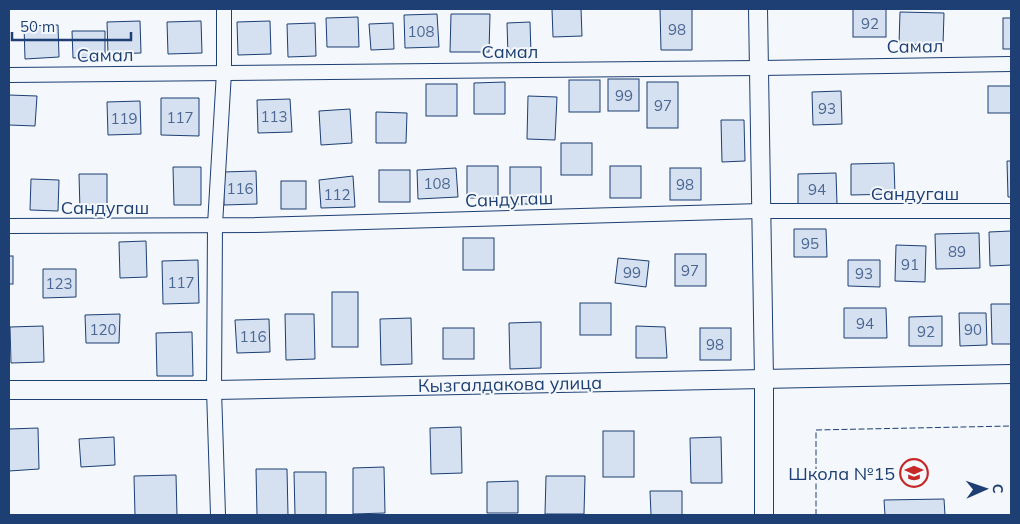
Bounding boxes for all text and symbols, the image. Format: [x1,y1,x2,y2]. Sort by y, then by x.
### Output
scale bar [12,10,131,42]
house number: 92 [861,14,879,33]
text: 50 m [20,17,55,36]
house number: 98 [668,20,686,39]
house number: 108 [407,22,435,41]
street label: Самал [886,34,944,58]
street label: Самал [482,40,538,63]
street label: Самал [76,43,134,67]
house number: 99 [615,86,633,105]
house number: 97 [654,96,672,115]
house number: 93 [818,99,836,118]
house number: 113 [260,107,288,126]
house number: 117 [166,108,194,127]
house number: 119 [110,109,138,128]
house number: 108 [423,174,451,193]
house number: 98 [676,175,694,194]
house number: 116 [226,179,254,198]
house number: 94 [808,180,826,199]
street label: Сандугаш [871,182,959,205]
house number: 112 [323,185,351,204]
street label: Сандугаш [464,186,554,212]
street label: Сандугаш [61,196,149,219]
house number: 95 [801,234,819,253]
house number: 89 [948,242,966,261]
house number: 91 [901,255,919,274]
house number: 97 [681,261,699,280]
house number: 99 [623,263,641,282]
house number: 93 [855,264,873,283]
house number: 117 [167,273,195,292]
house number: 123 [45,274,73,293]
house number: 94 [856,314,874,333]
house number: 120 [89,320,117,339]
house number: 90 [964,320,982,339]
house number: 92 [917,322,935,341]
house number: 116 [239,327,267,346]
house number: 98 [706,335,724,354]
street label: Кызгалдакова улица [418,371,602,397]
school or university icon: Школа №15 [899,458,929,488]
place label: Школа №15 [788,462,895,485]
north arrow [960,464,1010,514]
text: С [989,483,1007,494]

